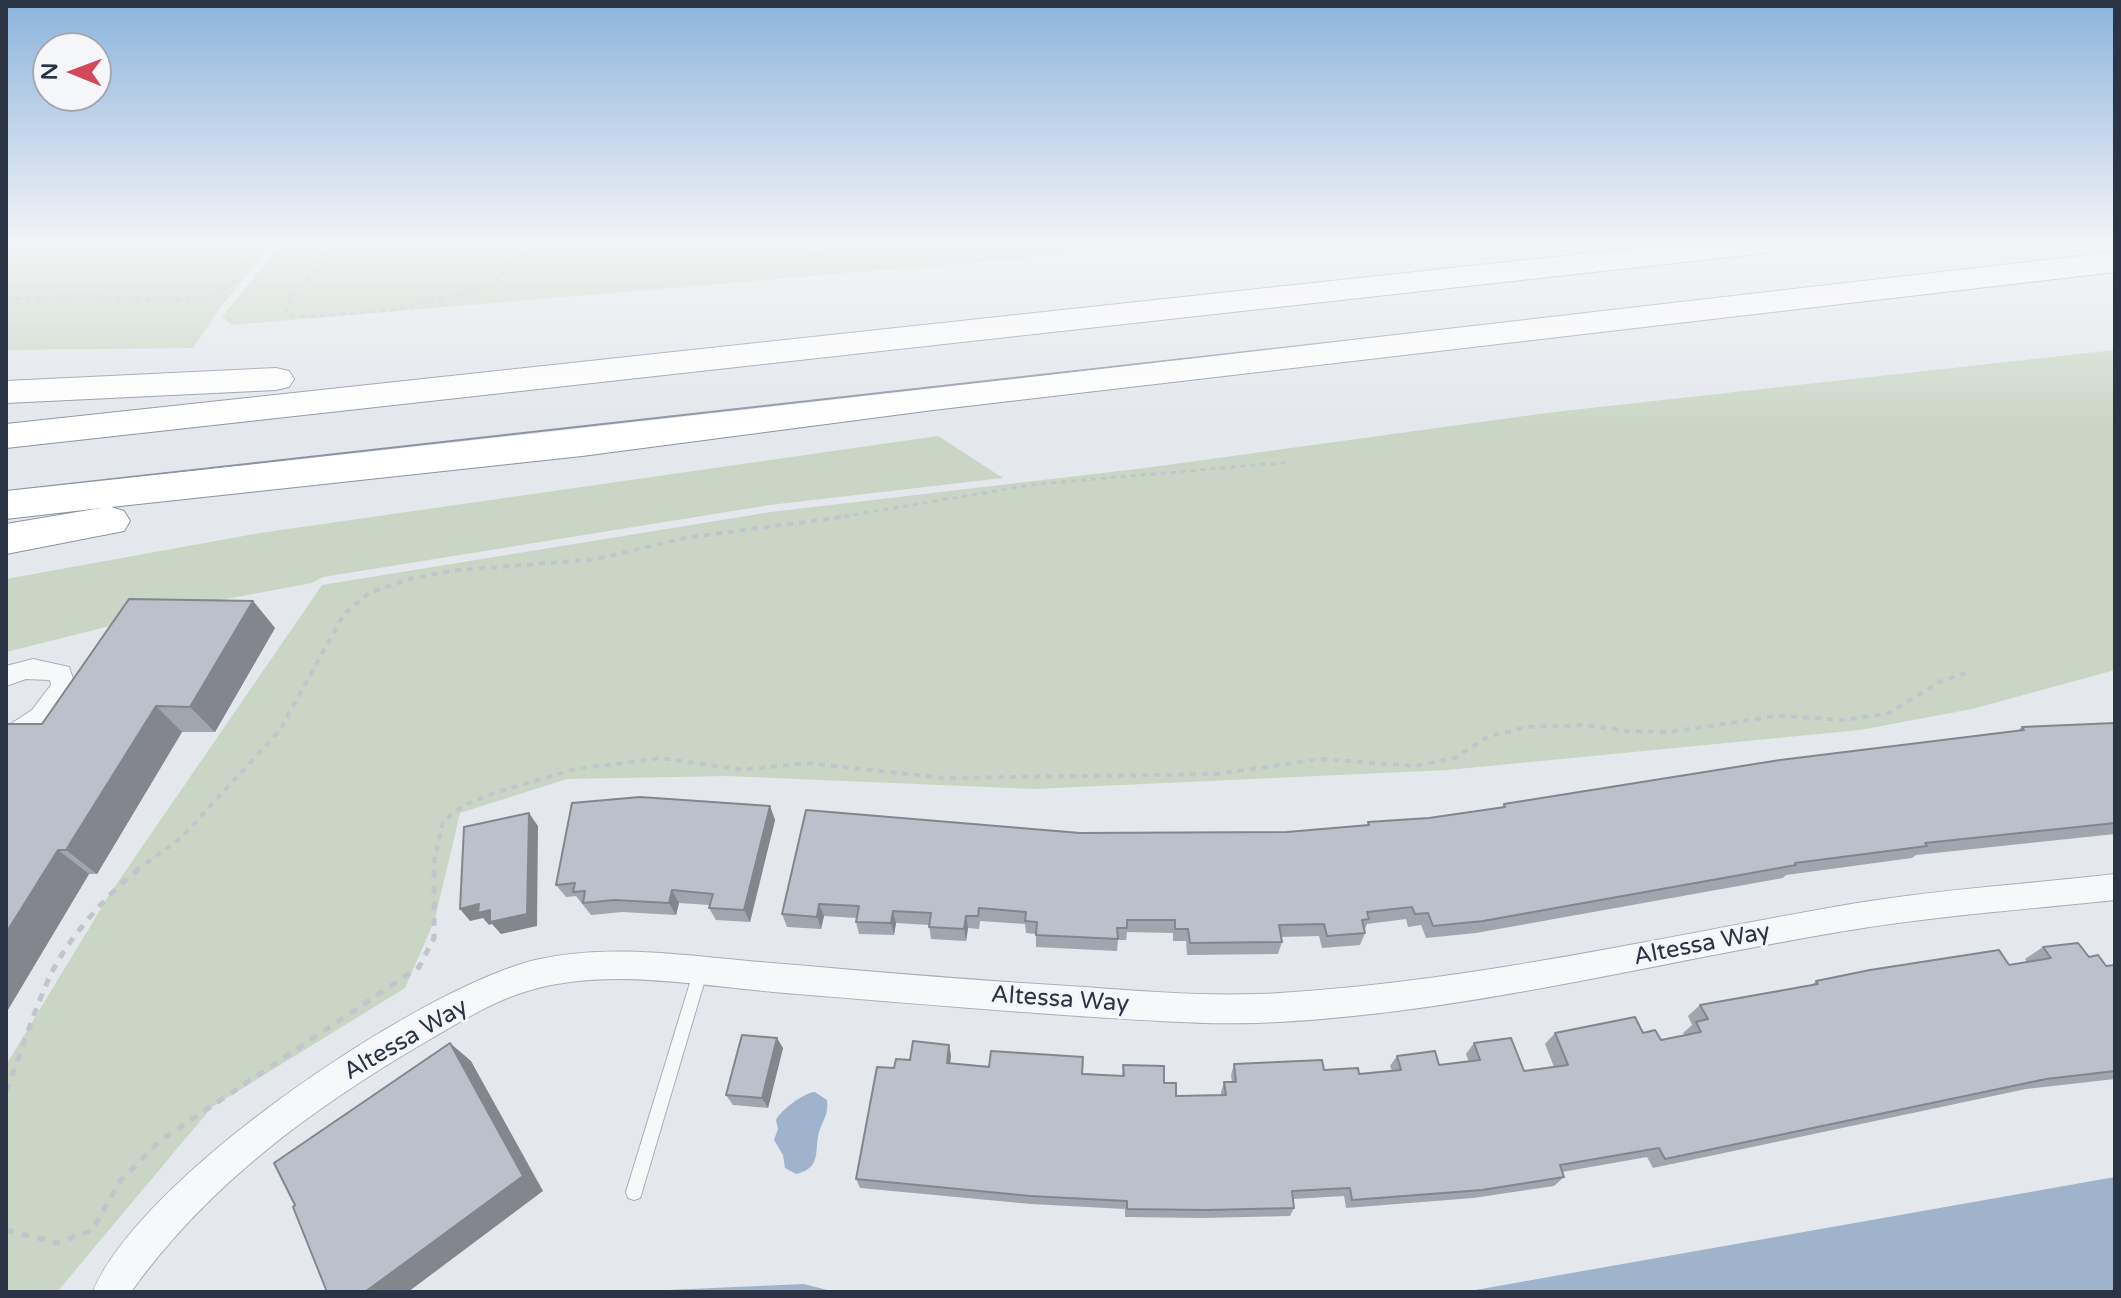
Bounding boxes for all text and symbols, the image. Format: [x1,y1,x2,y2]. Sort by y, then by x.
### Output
north arrow [32,32,112,112]
text: N [37,63,63,81]
street label: Altessa Way [1631,918,1773,972]
street label: Altessa Way [990,981,1130,1019]
street label: Altessa Way [339,993,473,1087]

